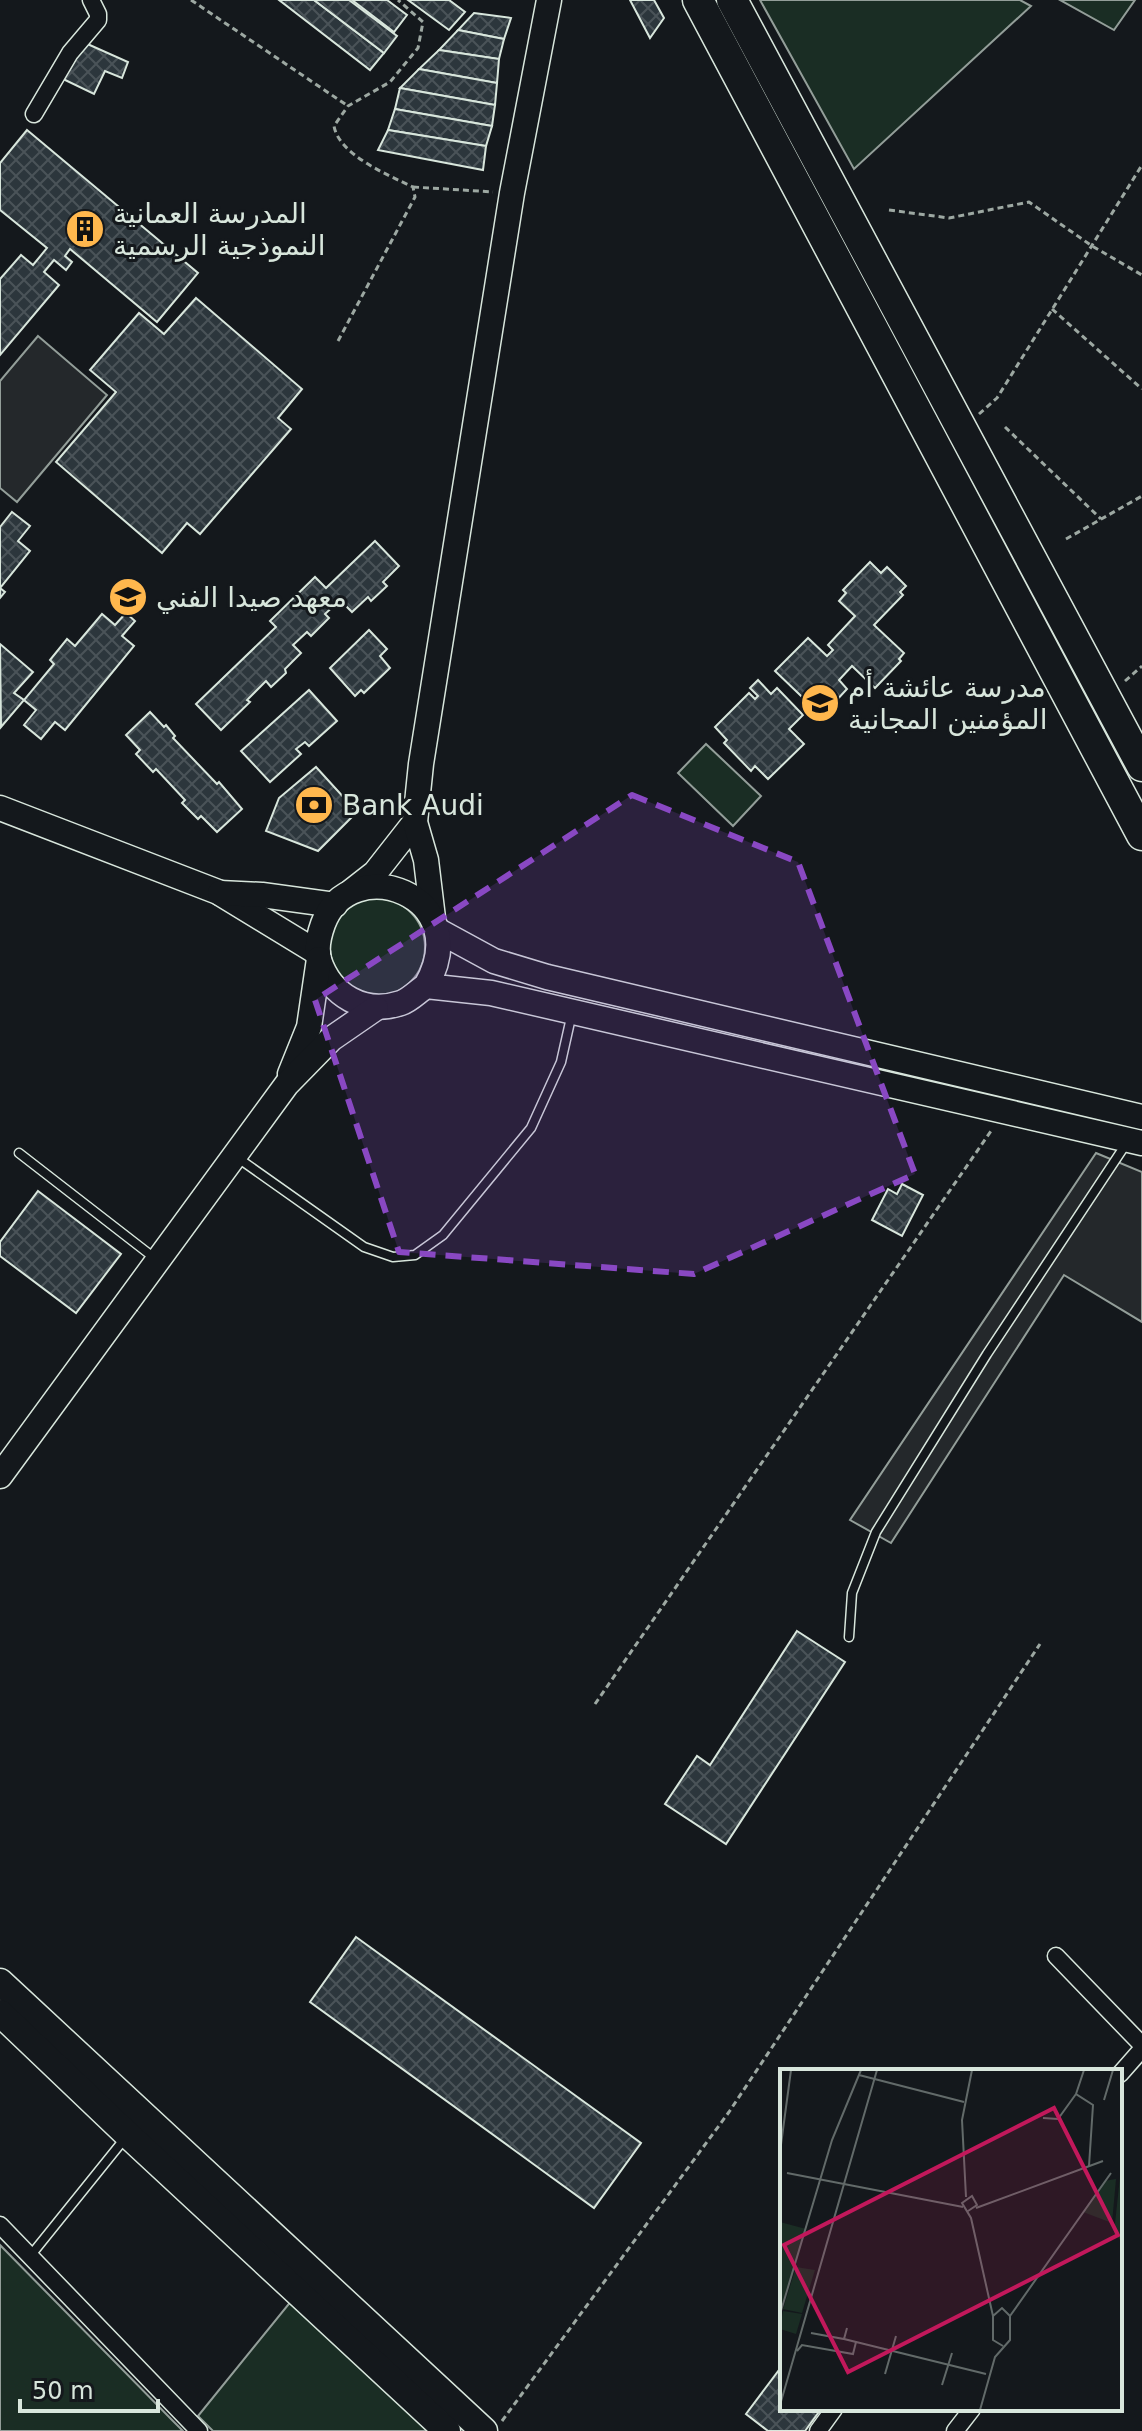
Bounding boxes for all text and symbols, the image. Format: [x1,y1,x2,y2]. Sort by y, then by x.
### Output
place label: المدرسة العمانية النموذجية الرسمية [113,197,325,262]
building icon: المدرسة العمانية النموذجية الرسمية [64,208,106,250]
school or university icon: معهد صيدا الفني [107,576,149,618]
place label: معهد صيدا الفني [156,581,347,614]
place label: مدرسة عائشة أم المؤمنين المجانية [848,668,1047,736]
school or university icon: مدرسة عائشة أم المؤمنين المجانية [799,682,841,724]
bank icon: Bank Audi [293,784,335,826]
place label: Bank Audi [342,789,484,822]
inset map [780,2069,1122,2411]
scale bar [20,2363,158,2413]
text: 50 m [32,2377,94,2405]

